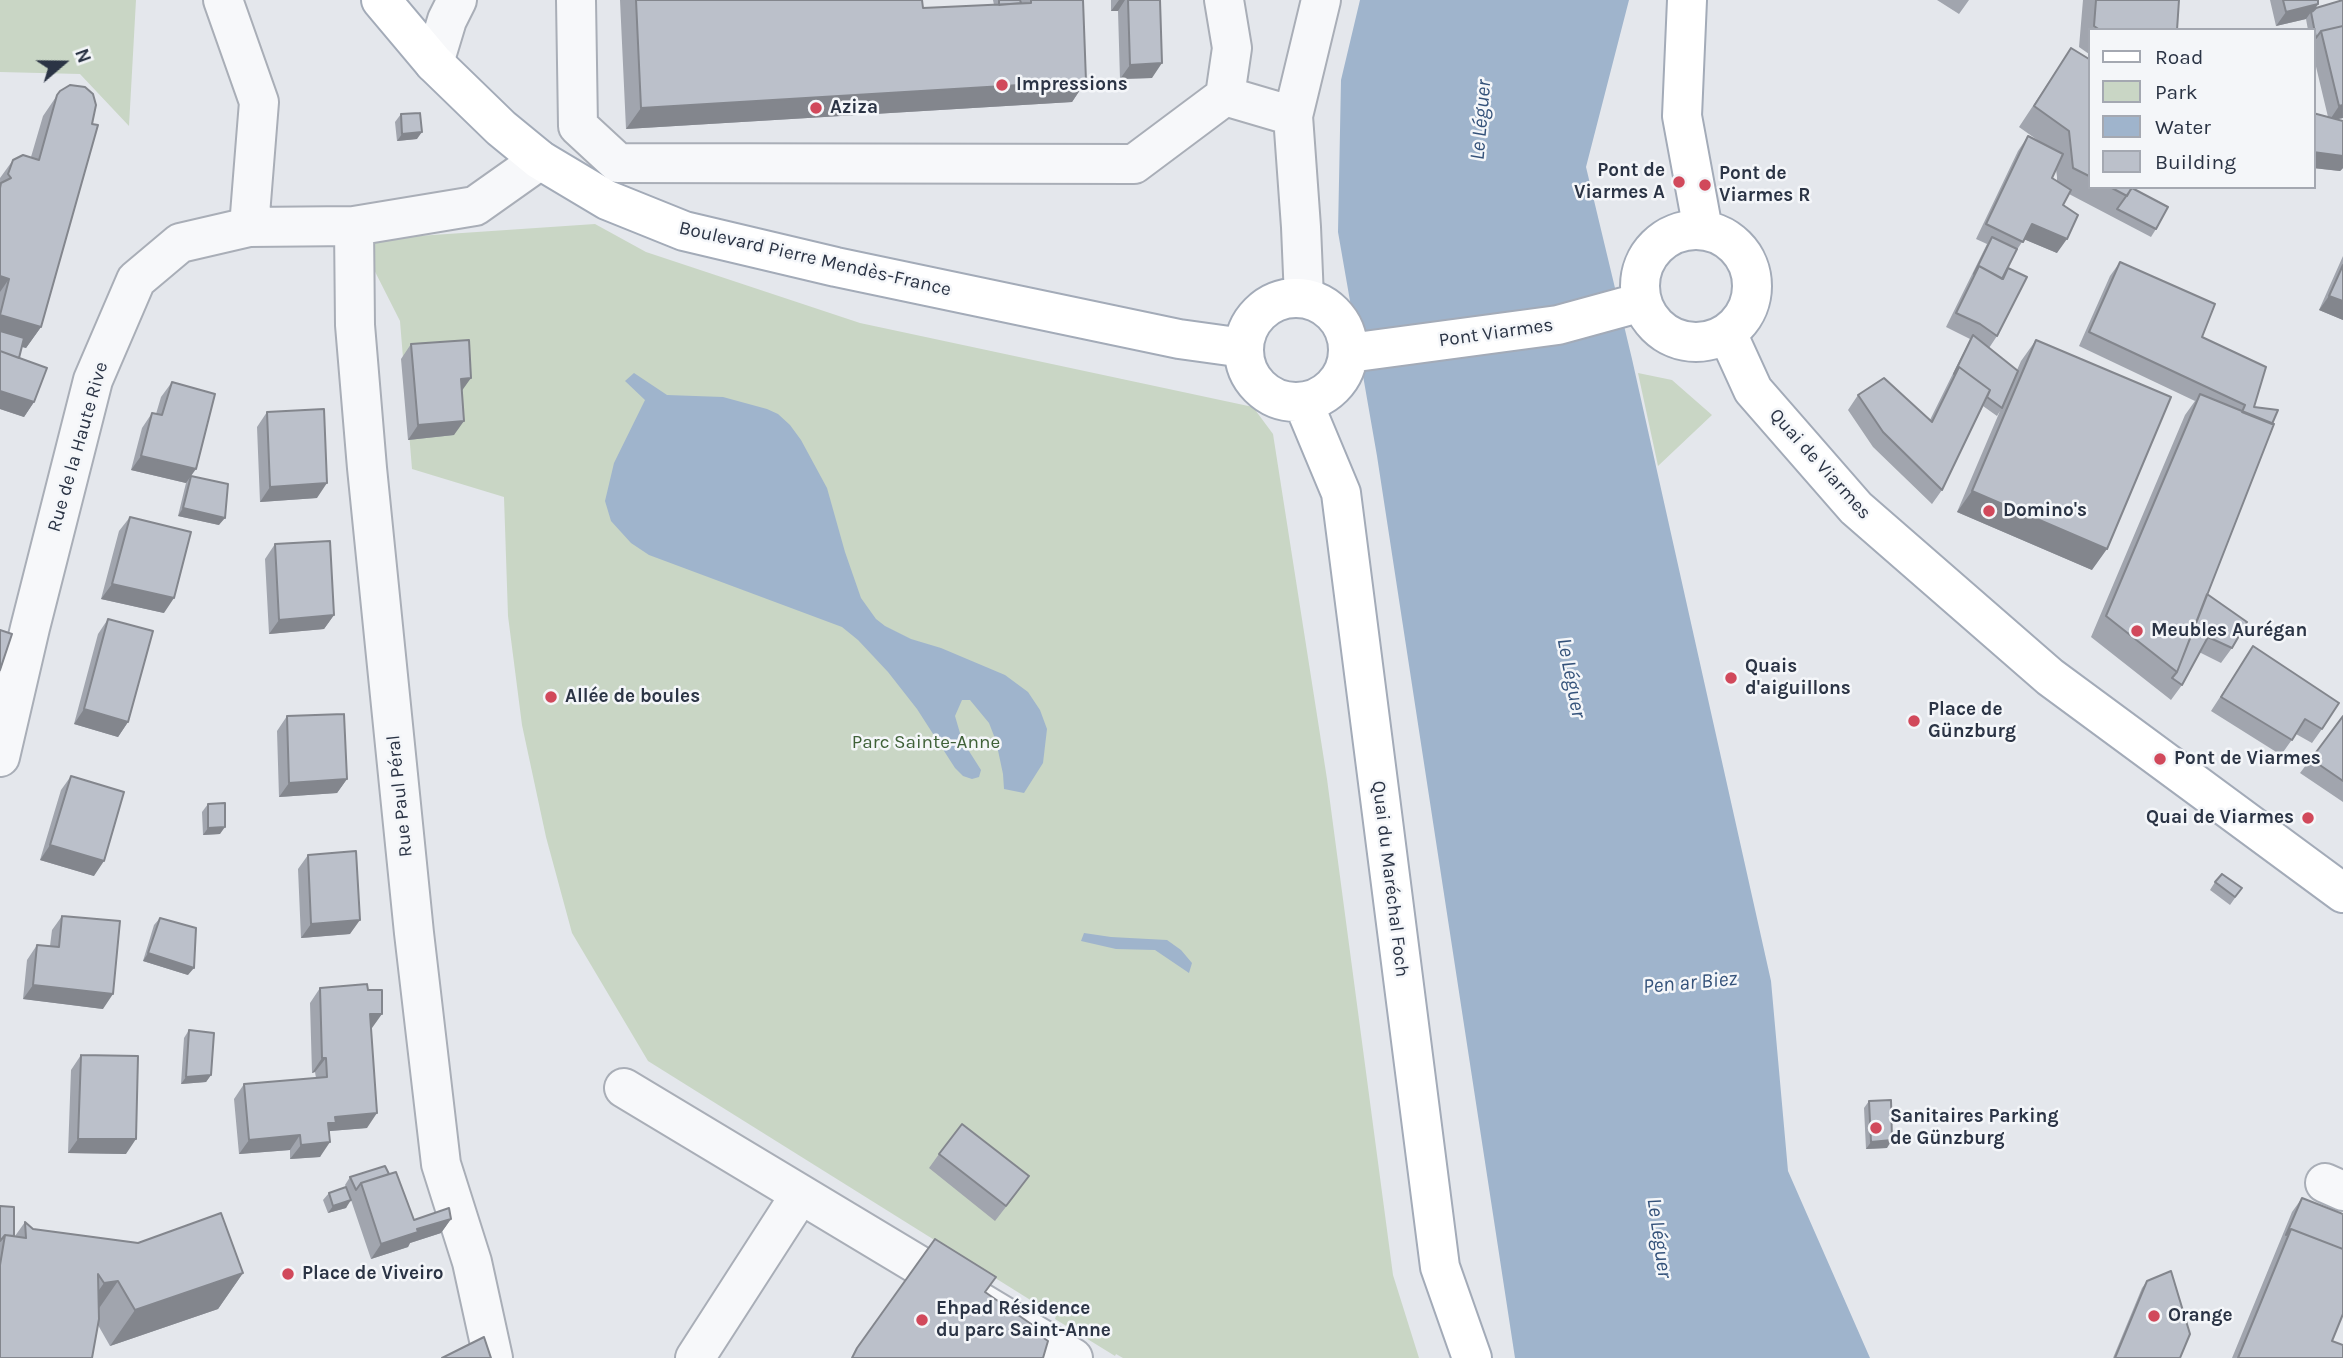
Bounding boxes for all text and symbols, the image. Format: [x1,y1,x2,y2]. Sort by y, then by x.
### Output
north arrow [28,28,98,98]
legend [2088,28,2315,189]
text: Road [2155,45,2203,69]
text: N [70,46,95,66]
place label: Impressions [1016,74,1128,96]
marker: Impressions [994,77,1010,93]
water label: Le Léguer [1465,79,1497,161]
text: Park [2155,80,2198,104]
place label: Aziza [830,97,878,119]
marker: Aziza [808,100,824,116]
text: Water [2155,115,2211,139]
text: Building [2155,150,2236,174]
place label: Pont de Viarmes A [1574,160,1665,204]
place label: Pont de Viarmes R [1719,163,1810,207]
marker: Pont de Viarmes A [1671,174,1687,190]
marker: Pont de Viarmes R [1697,177,1713,193]
street label: Boulevard Pierre Mendès-France [677,217,953,301]
street label: Pont Viarmes [1437,314,1555,352]
street label: Rue de la Haute Rive [43,359,113,535]
street label: Quai de Viarmes [1764,404,1876,524]
place label: Domino's [2003,500,2087,522]
marker: Domino's [1981,503,1997,519]
place label: Meubles Aurégan [2151,620,2307,642]
marker: Meubles Aurégan [2129,623,2145,639]
water label: Le Léguer [1551,636,1591,720]
place label: Quais d'aiguillons [1745,656,1851,700]
marker: Quais d'aiguillons [1723,670,1739,686]
place label: Allée de boules [565,686,700,708]
marker: Allée de boules [543,689,559,705]
place label: Place de Günzburg [1928,699,2016,743]
marker: Place de Günzburg [1906,713,1922,729]
park label: Parc Sainte-Anne [852,732,1000,754]
street label: Rue Paul Péral [382,734,418,858]
place label: Pont de Viarmes [2174,748,2321,770]
marker: Pont de Viarmes [2152,751,2168,767]
street label: Quai du Maréchal Foch [1367,780,1413,978]
place label: Quai de Viarmes [2146,807,2294,829]
marker: Quai de Viarmes [2300,810,2316,826]
water label: Pen ar Biez [1642,966,1738,1000]
place label: Sanitaires Parking de Günzburg [1890,1106,2058,1150]
marker: Sanitaires Parking de Günzburg [1868,1120,1884,1136]
water label: Le Léguer [1641,1196,1677,1280]
place label: Place de Viveiro [302,1263,443,1285]
marker: Place de Viveiro [280,1266,296,1282]
place label: Ehpad Résidence du parc Saint-Anne [936,1298,1111,1342]
place label: Orange [2168,1305,2233,1327]
marker: Orange [2146,1308,2162,1324]
marker: Ehpad Résidence du parc Saint-Anne [914,1312,930,1328]

